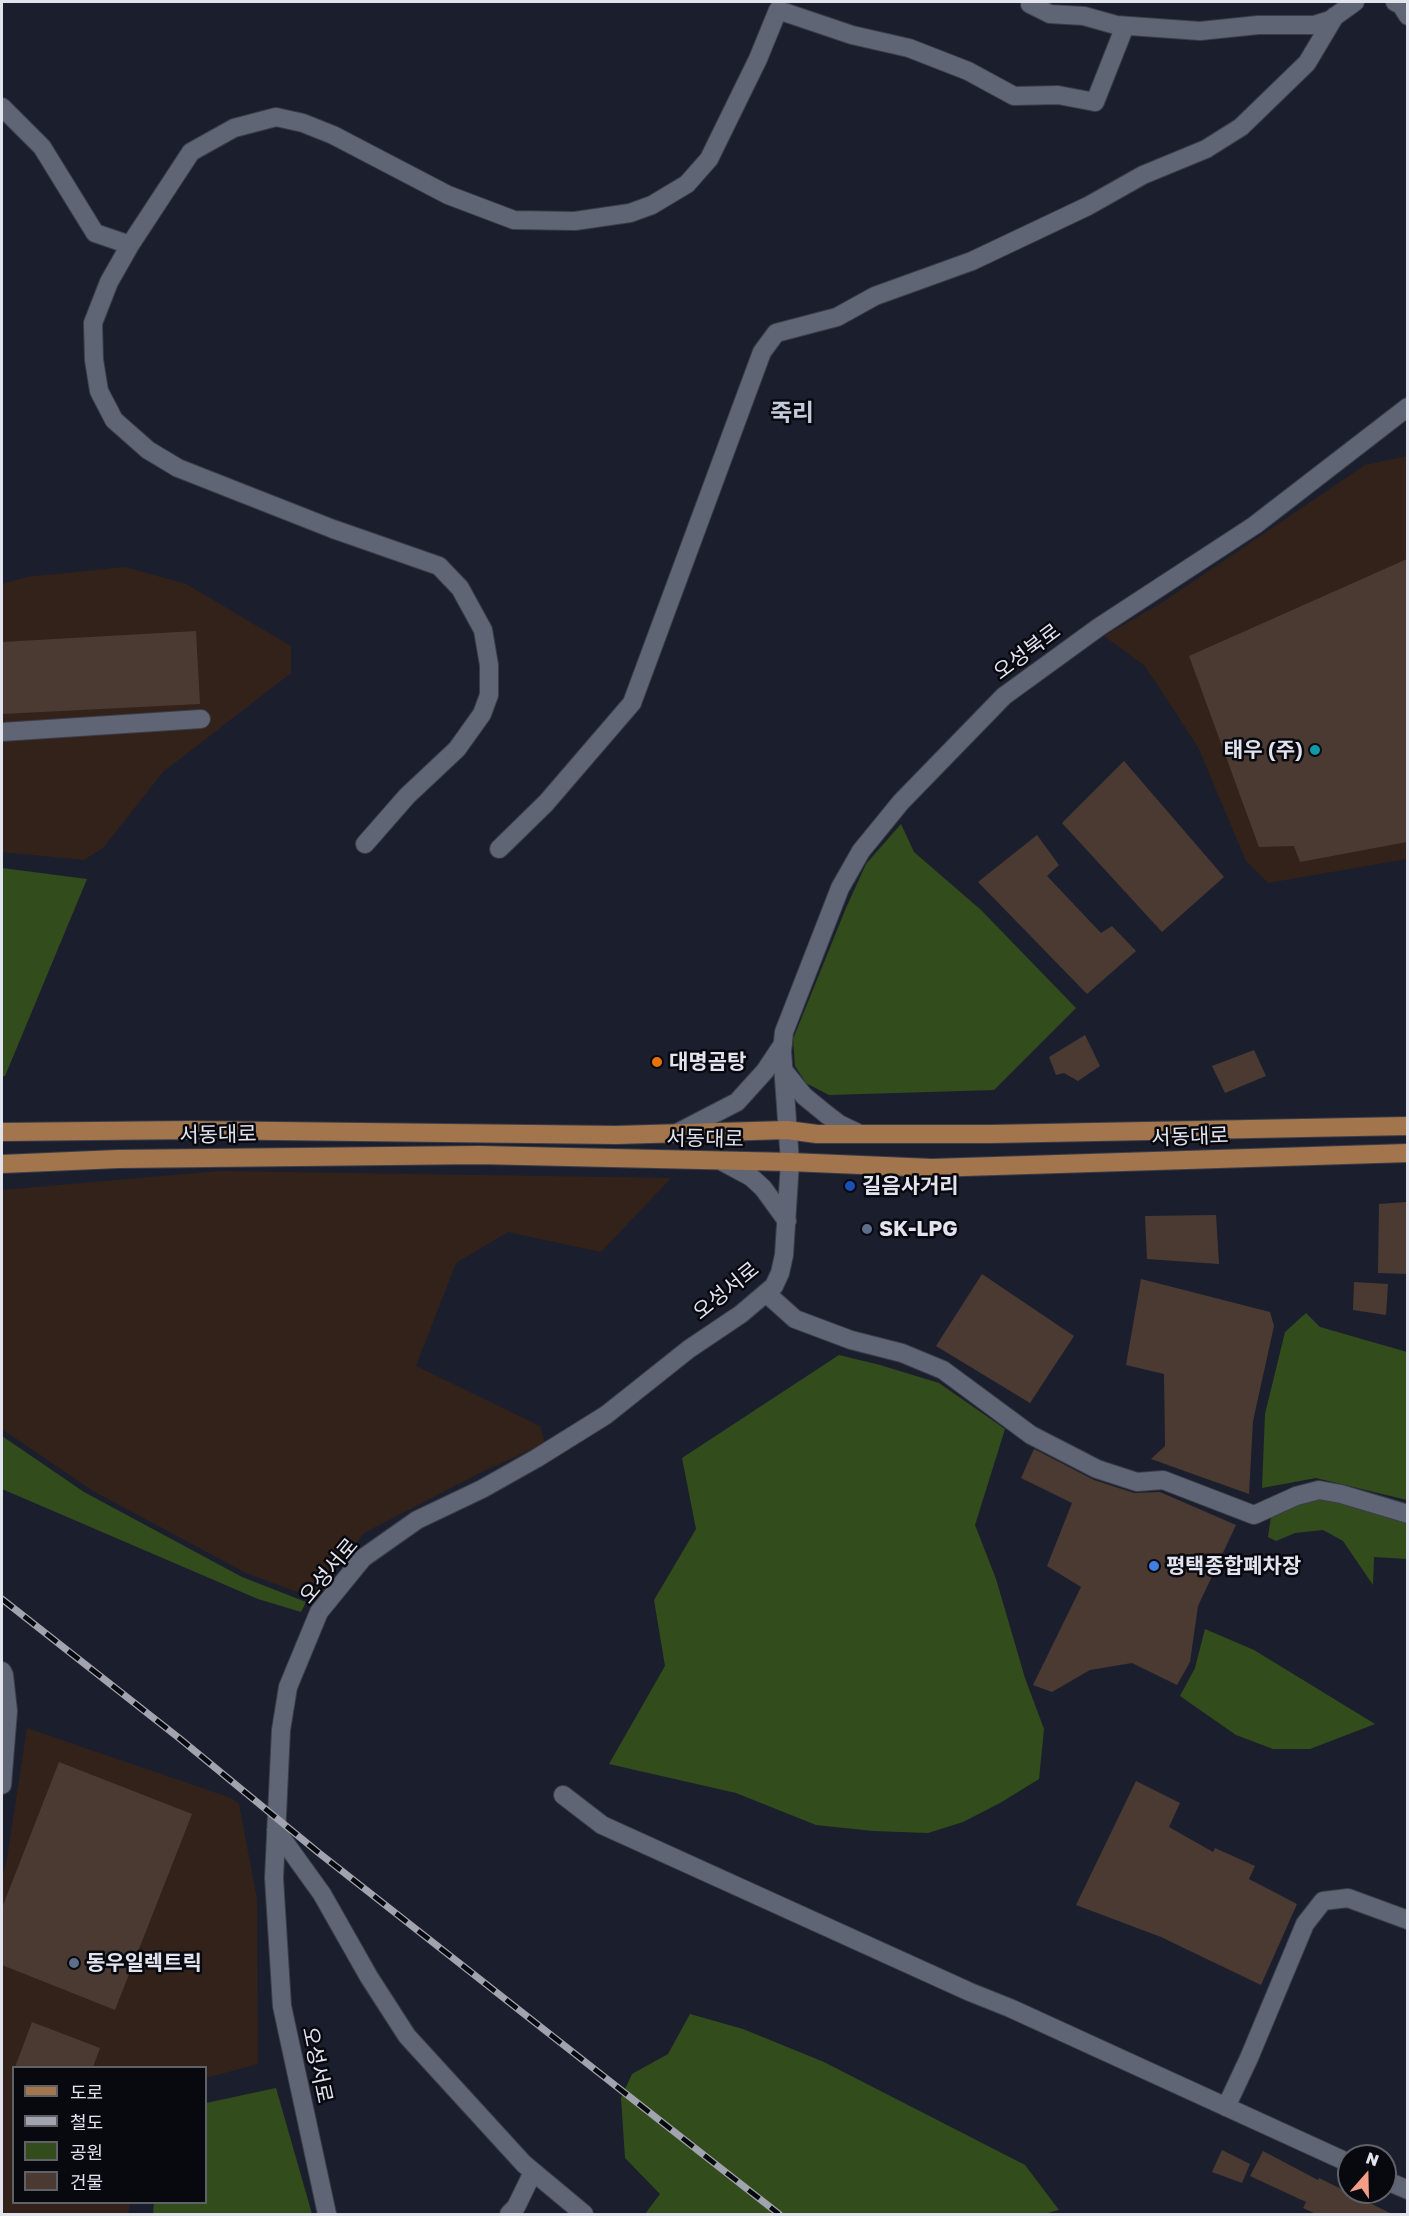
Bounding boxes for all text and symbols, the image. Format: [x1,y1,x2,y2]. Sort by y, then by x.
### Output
district label: 죽리 [770,399,814,427]
street label: 오성북로 [989,619,1065,685]
place label: 태우 (주) [1224,737,1303,763]
marker: 태우 (주) [1308,743,1322,757]
place label: 대명곰탕 [669,1049,746,1075]
marker: 대명곰탕 [650,1055,664,1069]
street label: 서동대로 [179,1122,257,1148]
street label: 서동대로 [1151,1123,1229,1151]
street label: 서동대로 [666,1126,744,1152]
place label: 길음사거리 [862,1173,959,1199]
marker: 길음사거리 [843,1179,857,1193]
place label: SK-LPG [879,1216,958,1242]
marker: SK-LPG [860,1222,874,1236]
street label: 오성서로 [688,1257,764,1325]
street label: 오성서로 [295,1533,363,1609]
place label: 평택종합폐차장 [1166,1553,1301,1579]
marker: 평택종합폐차장 [1147,1559,1161,1573]
place label: 동우일렉트릭 [86,1950,202,1976]
marker: 동우일렉트릭 [67,1956,81,1970]
street label: 오성서로 [297,2025,337,2105]
legend [12,2066,207,2204]
text: 도로 [70,2081,103,2103]
text: 철도 [70,2111,103,2133]
text: 공원 [70,2141,103,2163]
north arrow [1337,2144,1397,2204]
text: N [1363,2147,1382,2170]
text: 건물 [70,2171,103,2193]

